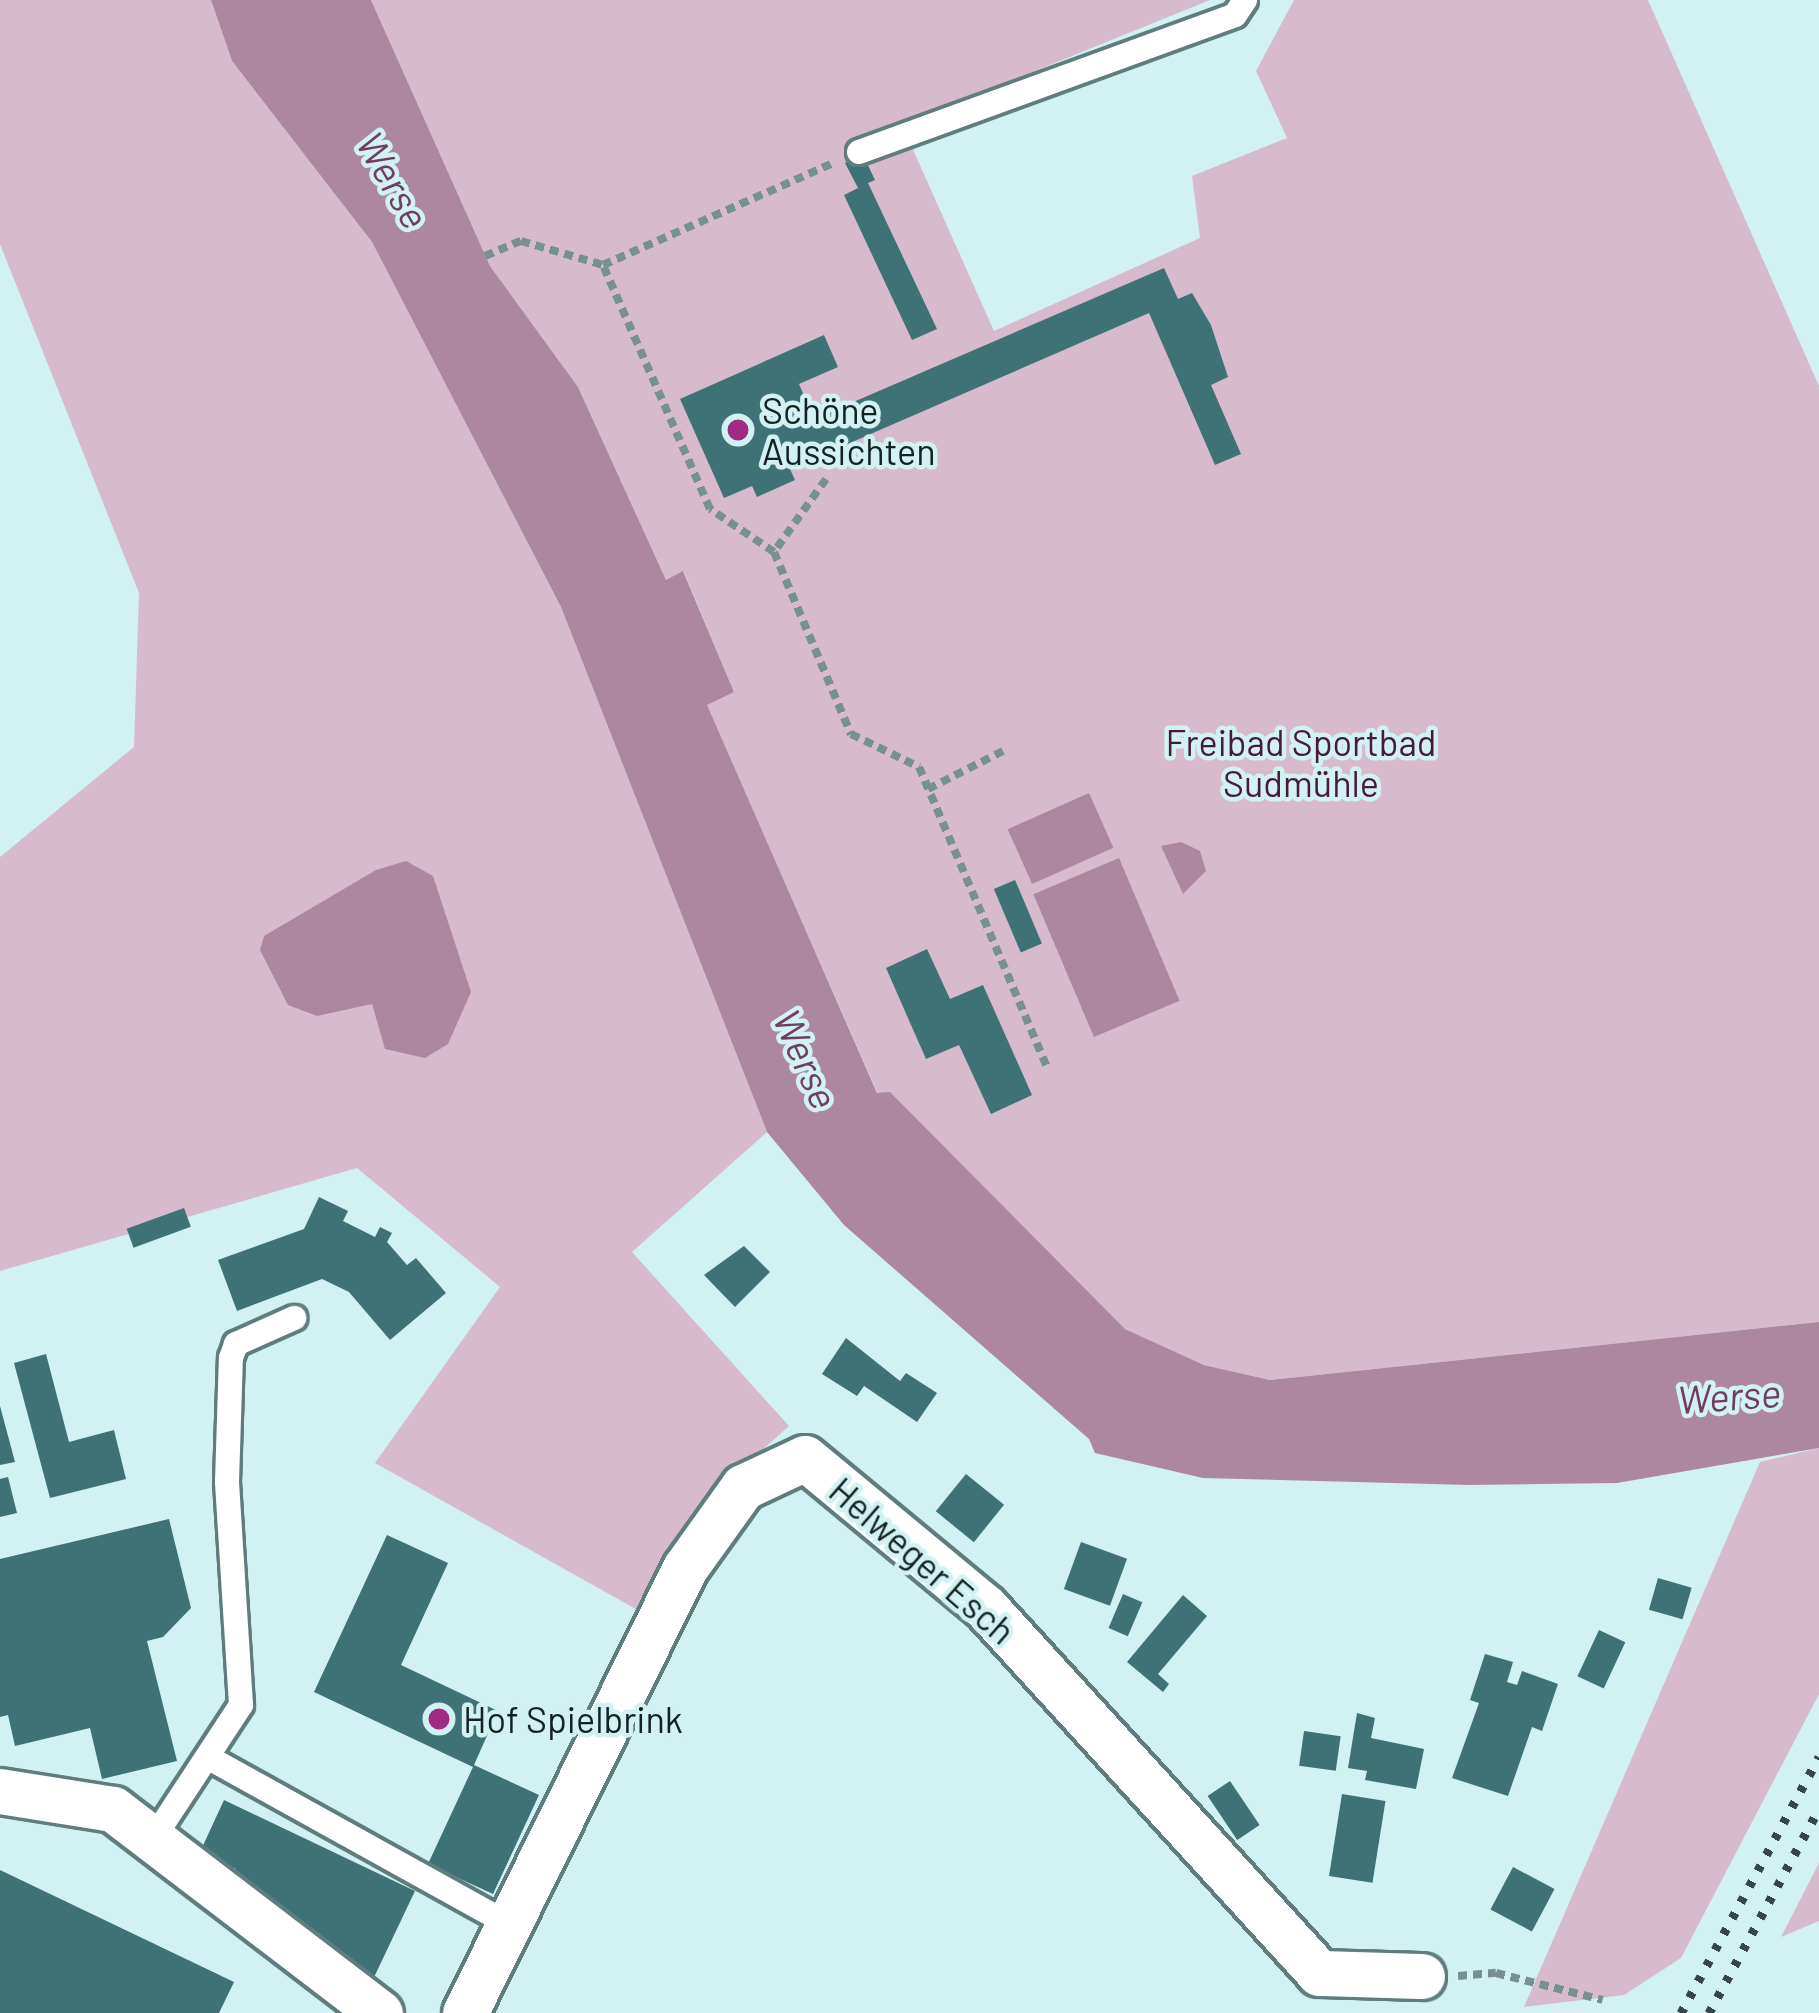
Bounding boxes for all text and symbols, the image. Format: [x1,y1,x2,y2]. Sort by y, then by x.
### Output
water label: Werse [347,123,439,237]
place label: Schöne Aussichten [762,387,936,472]
marker: Schöne Aussichten [725,417,751,443]
park label: Freibad Sportbad Sudmühle [1166,719,1436,804]
water label: Werse [764,1002,848,1116]
water label: Werse [1676,1369,1782,1423]
street label: Helweger Esch [821,1468,1025,1652]
place label: Hof Spielbrink [463,1697,683,1741]
marker: Hof Spielbrink [426,1706,452,1732]

